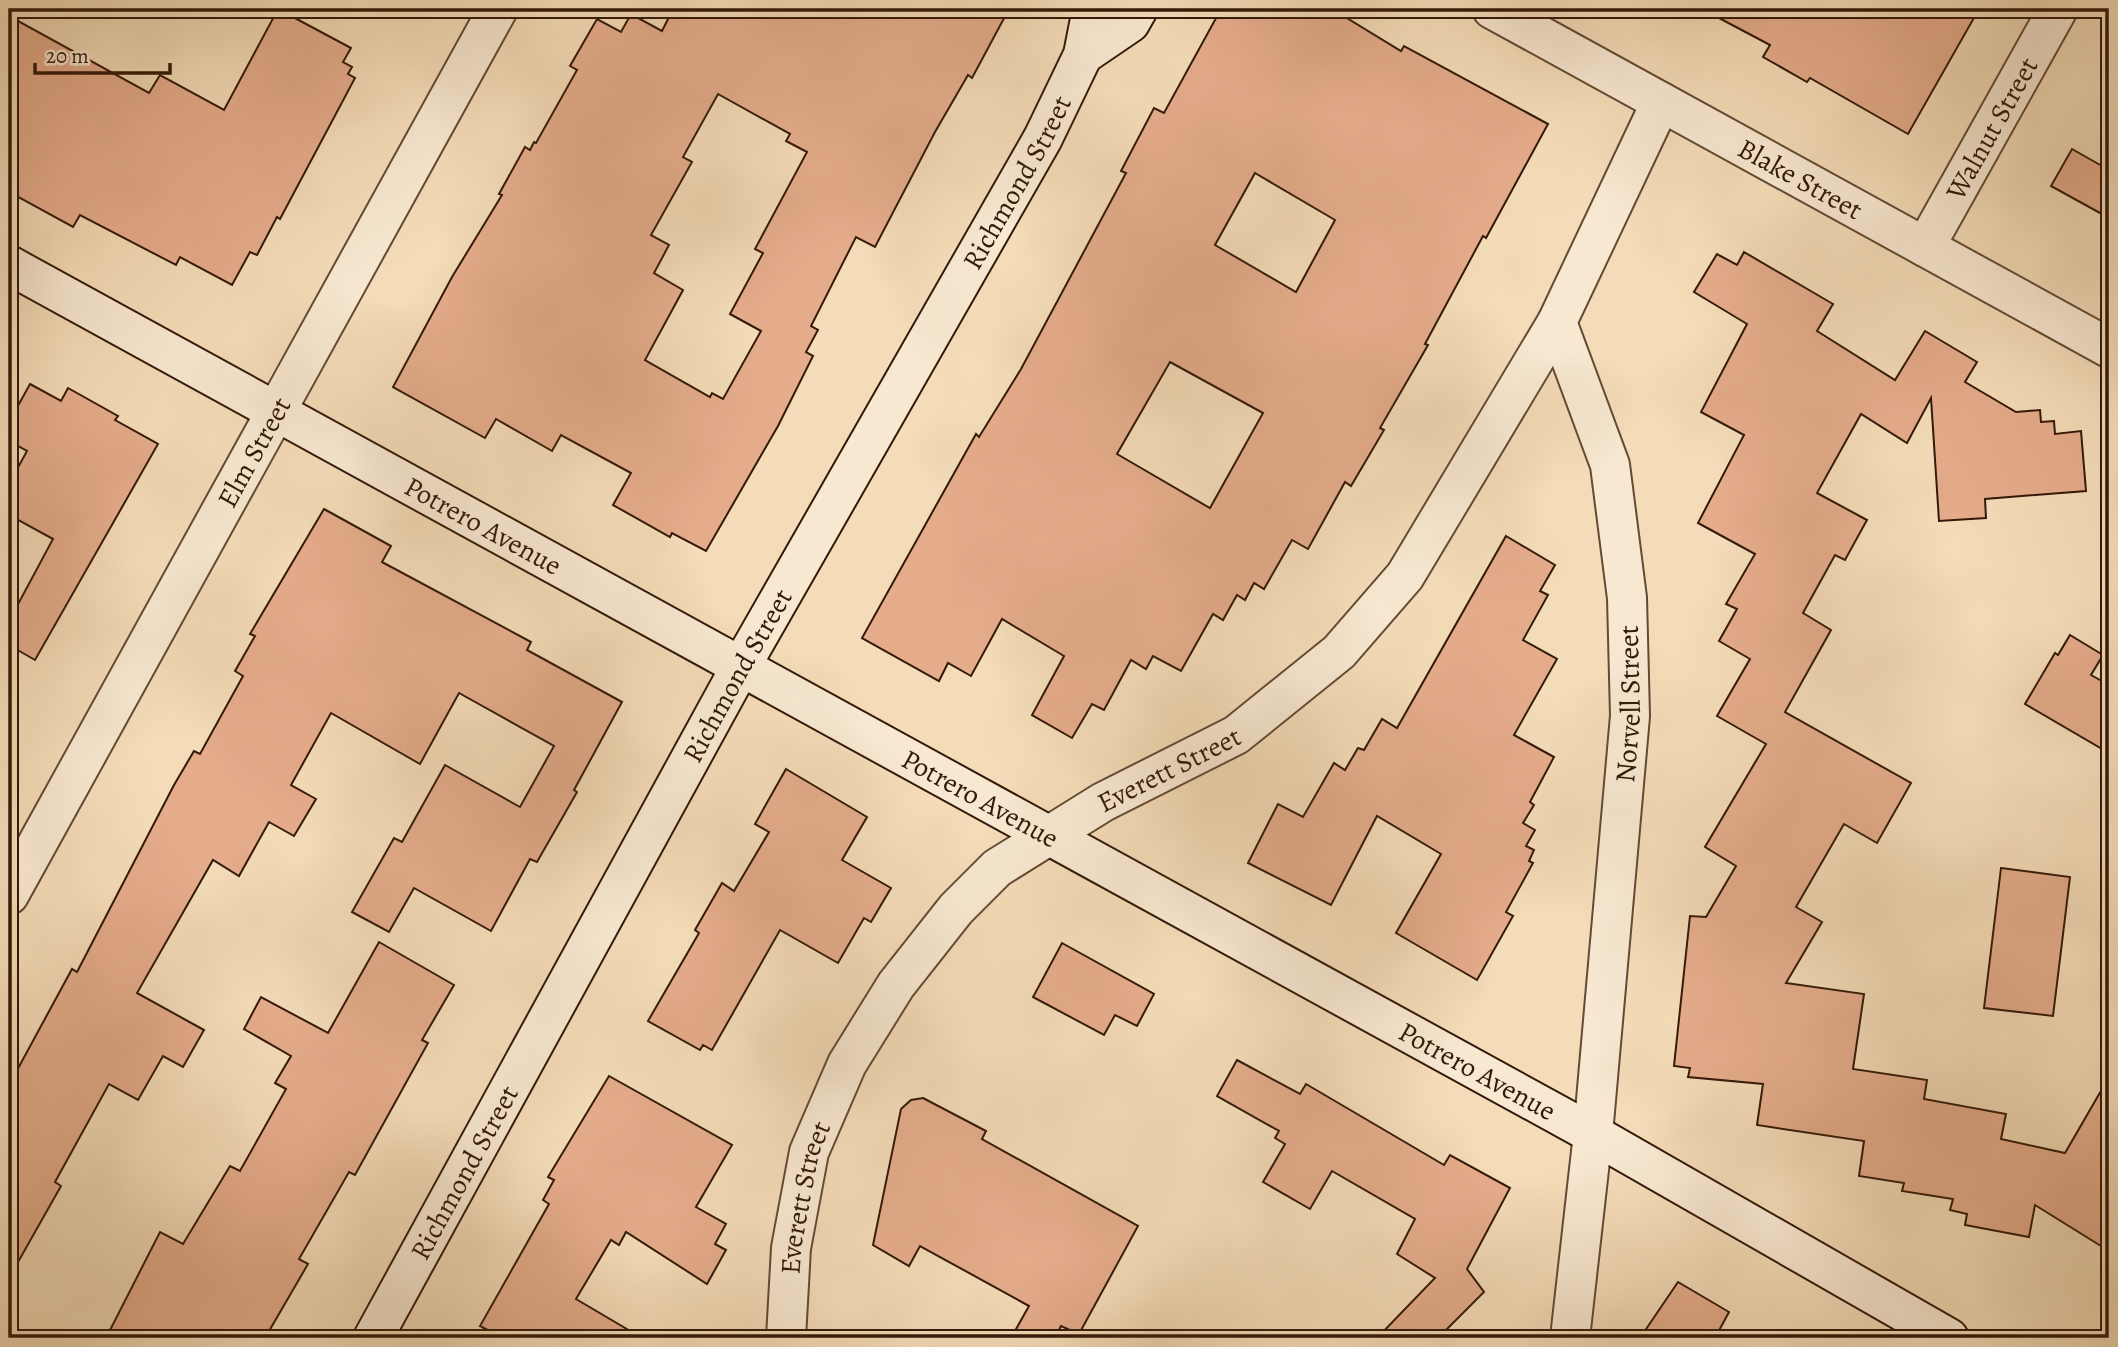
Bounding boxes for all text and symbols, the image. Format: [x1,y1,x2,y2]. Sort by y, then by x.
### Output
scale bar [35,32,170,76]
text: 20 m [46,42,89,70]
street label: Walnut Street [1937,51,2047,208]
street label: Richmond Street [954,89,1081,277]
street label: Blake Street [1731,130,1869,229]
street label: Elm Street [208,390,300,515]
street label: Potrero Avenue [398,468,568,585]
street label: Richmond Street [674,582,801,769]
street label: Norvell Street [1606,625,1650,784]
street label: Everett Street [1091,718,1248,822]
street label: Potrero Avenue [895,740,1065,857]
street label: Potrero Avenue [1392,1013,1562,1130]
street label: Richmond Street [401,1079,528,1267]
street label: Everett Street [772,1115,840,1275]

